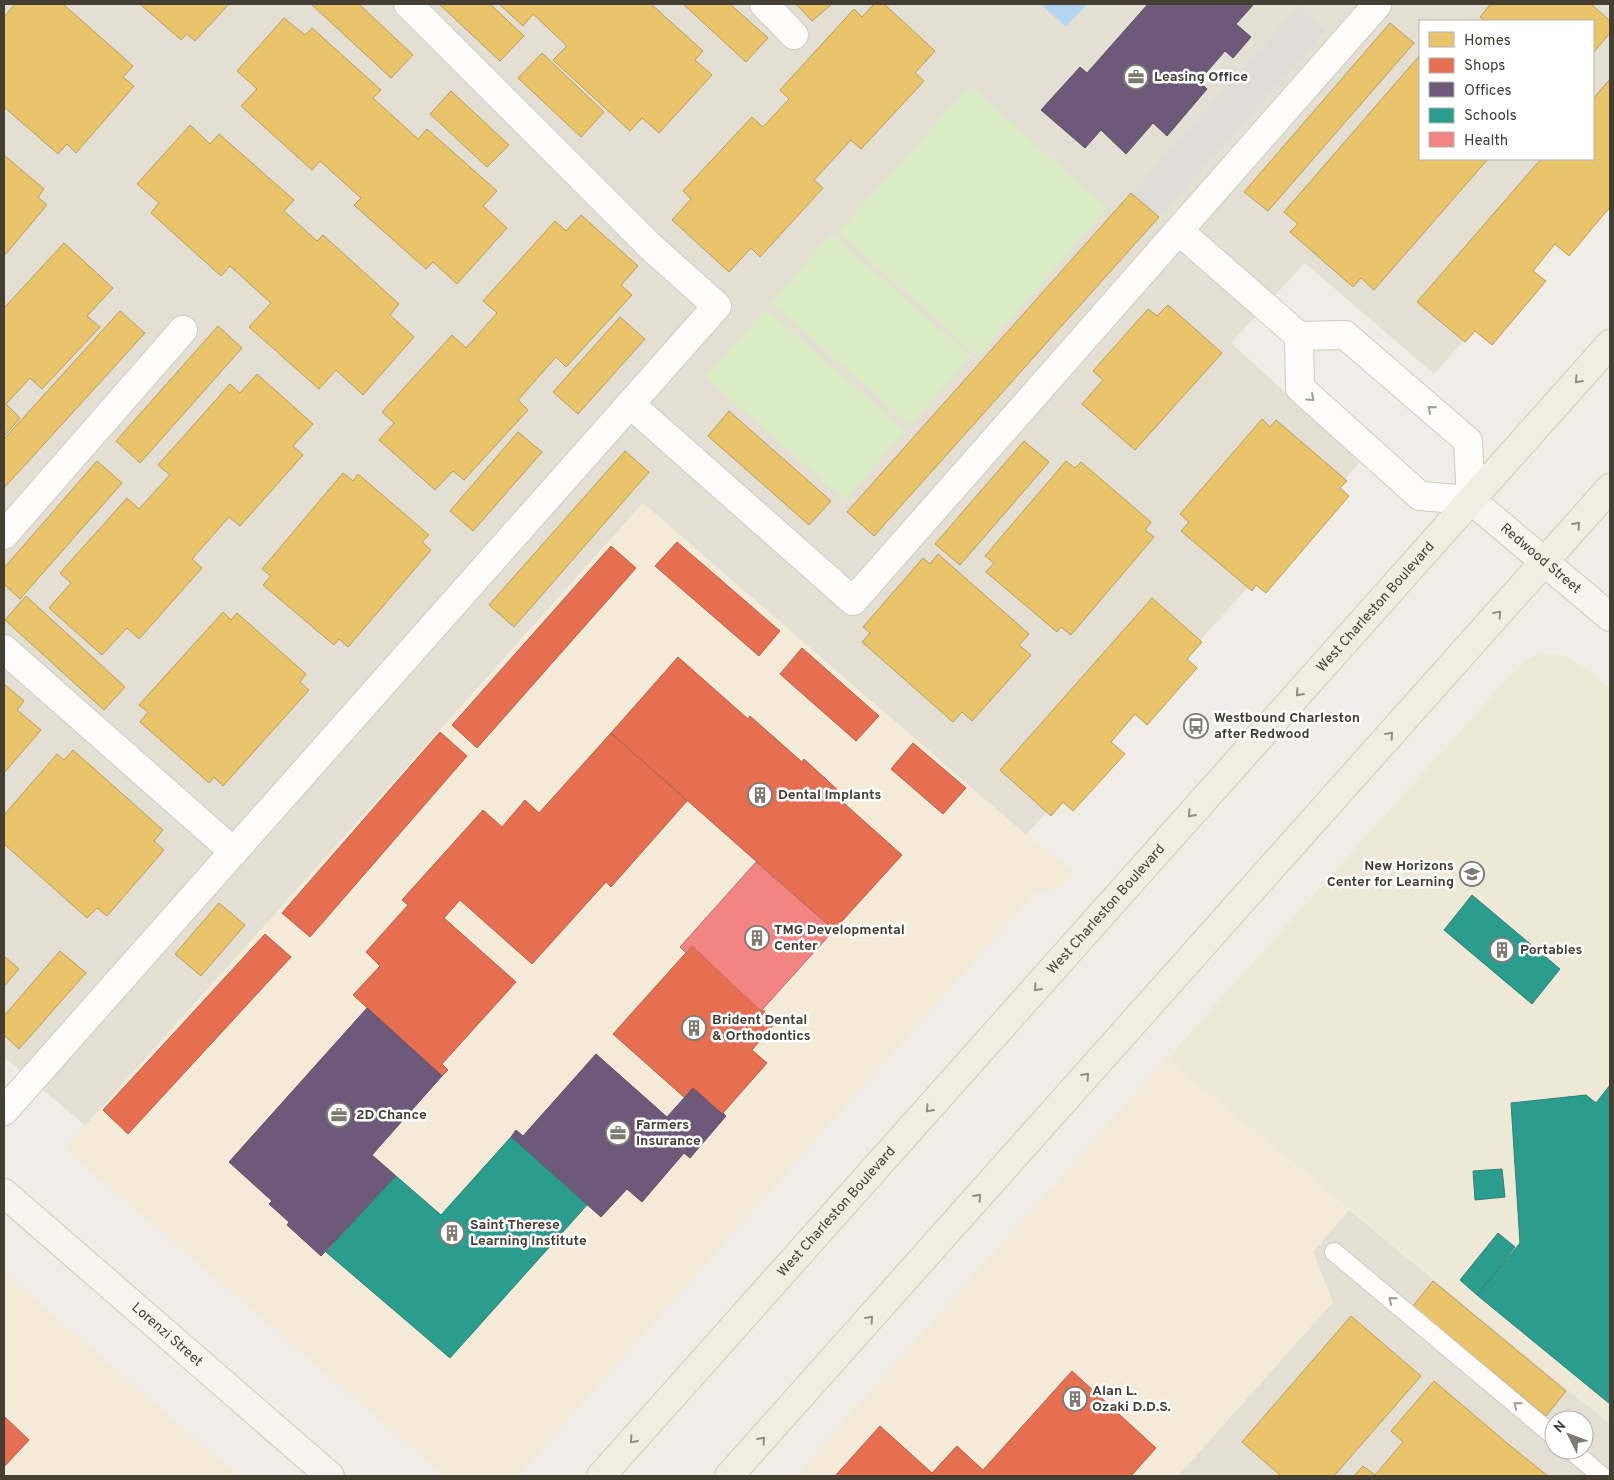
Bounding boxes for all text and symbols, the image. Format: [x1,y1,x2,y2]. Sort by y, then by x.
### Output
legend [1419,20,1594,160]
text: Homes [1464,32,1511,51]
text: Shops [1464,57,1505,76]
office icon: Leasing Office [1123,64,1149,90]
place label: Leasing Office [1154,69,1248,86]
text: Offices [1464,82,1511,101]
text: Schools [1464,107,1517,126]
text: Health [1464,132,1508,151]
one-way arrow [1575,375,1584,384]
one-way arrow [1305,392,1314,401]
one-way arrow [1428,406,1437,415]
street label: Redwood Street [1497,520,1584,597]
one-way arrow [1571,522,1580,531]
street label: West Charleston Boulevard [1313,538,1438,676]
one-way arrow [1492,610,1501,619]
one-way arrow [1296,687,1305,696]
place label: Westbound Charleston after Redwood [1214,710,1360,743]
bus stop icon: Westbound Charleston after Redwood [1183,713,1209,739]
one-way arrow [1384,732,1393,741]
building icon: Dental Implants [747,782,773,808]
place label: Dental Implants [778,787,881,804]
one-way arrow [1188,809,1197,818]
street label: West Charleston Boulevard [1044,841,1169,978]
place label: New Horizons Center for Learning [1327,858,1454,891]
school or university icon: New Horizons Center for Learning [1459,861,1485,887]
place label: TMG Developmental Center [774,922,905,955]
building icon: TMG Developmental Center [744,925,770,951]
building icon: Portables [1489,937,1515,963]
place label: Portables [1520,942,1583,959]
one-way arrow [1034,982,1043,991]
place label: Brident Dental & Orthodontics [712,1012,811,1045]
building icon: Brident Dental & Orthodontics [681,1015,707,1041]
one-way arrow [1081,1073,1090,1082]
office icon: 2D Chance [326,1102,352,1128]
one-way arrow [925,1104,934,1113]
place label: 2D Chance [356,1107,427,1124]
place label: Farmers Insurance [636,1117,701,1150]
office icon: Farmers Insurance [605,1120,631,1146]
street label: West Charleston Boulevard [774,1143,899,1280]
one-way arrow [972,1194,981,1203]
place label: Saint Therese Learning Institute [470,1217,587,1250]
building icon: Saint Therese Learning Institute [439,1220,465,1246]
one-way arrow [1389,1298,1398,1306]
street label: Lorenzi Street [128,1299,206,1370]
one-way arrow [864,1315,873,1324]
place label: Alan L. Ozaki D.D.S. [1092,1383,1171,1416]
building icon: Alan L. Ozaki D.D.S. [1062,1386,1088,1412]
one-way arrow [1513,1401,1522,1410]
north arrow [1544,1410,1594,1460]
text: N [1551,1418,1570,1437]
one-way arrow [630,1435,639,1444]
one-way arrow [756,1436,765,1445]

